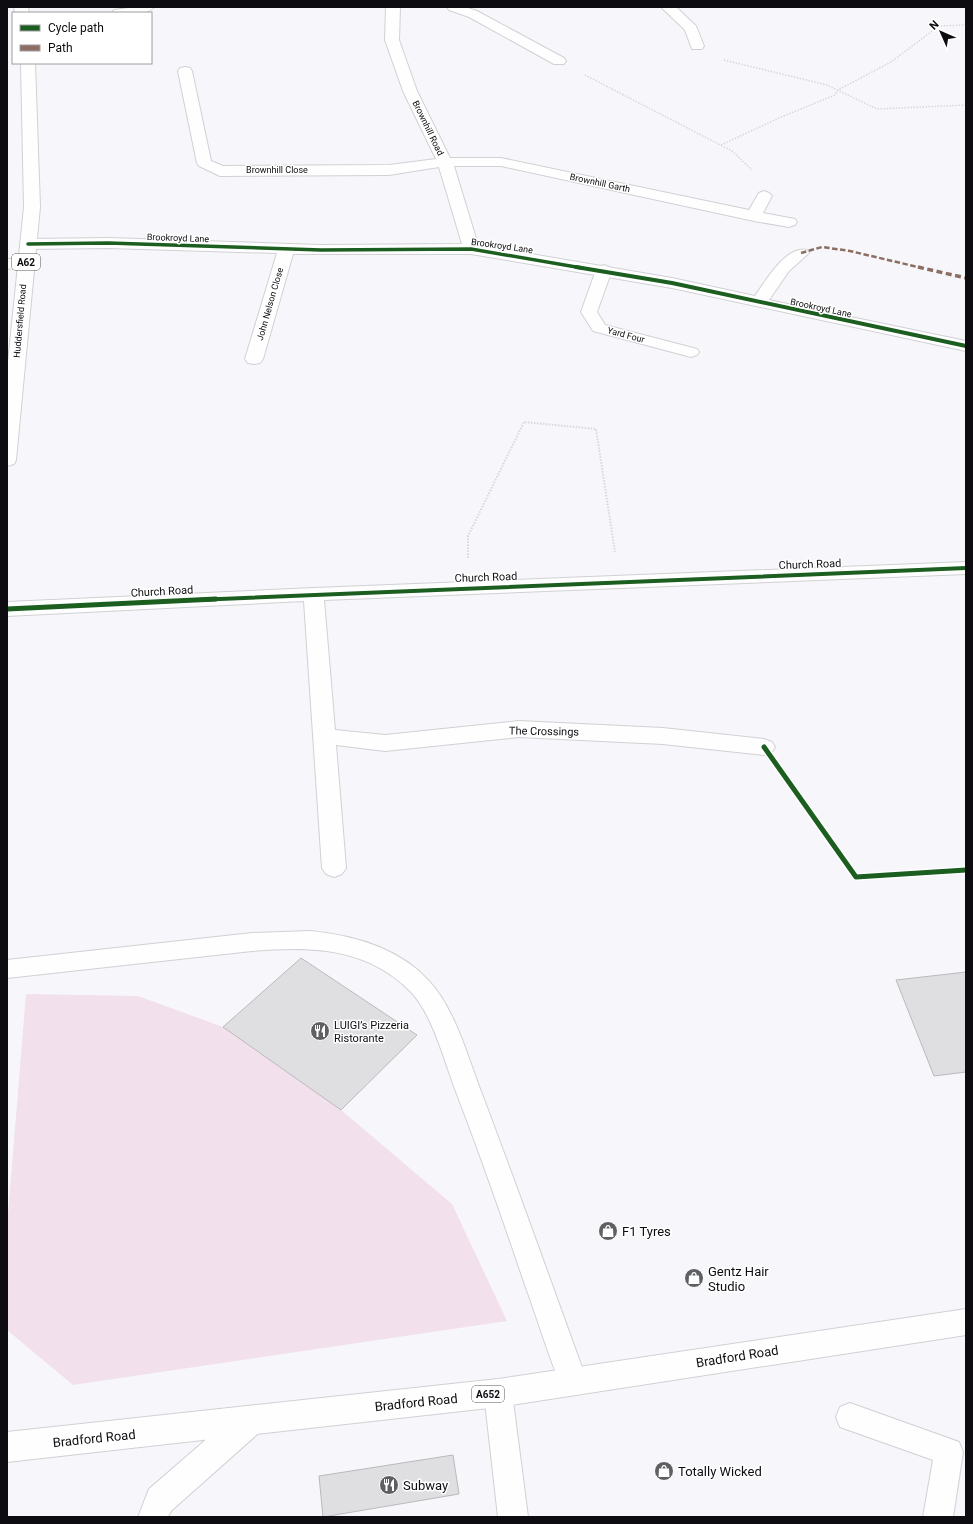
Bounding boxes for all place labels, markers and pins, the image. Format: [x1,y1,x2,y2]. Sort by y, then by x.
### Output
place label: LUIGI’s Pizzeria Ristorante [334,1019,409,1045]
restaurant icon: LUIGI’s Pizzeria Ristorante [309,1020,331,1042]
shop icon: F1 Tyres [597,1220,619,1242]
place label: F1 Tyres [622,1224,671,1239]
place label: Gentz Hair Studio [708,1264,769,1294]
shop icon: Gentz Hair Studio [683,1267,705,1289]
shop icon: Totally Wicked [653,1460,675,1482]
place label: Totally Wicked [678,1464,762,1479]
restaurant icon: Subway [378,1474,400,1496]
place label: Subway [403,1478,448,1493]

